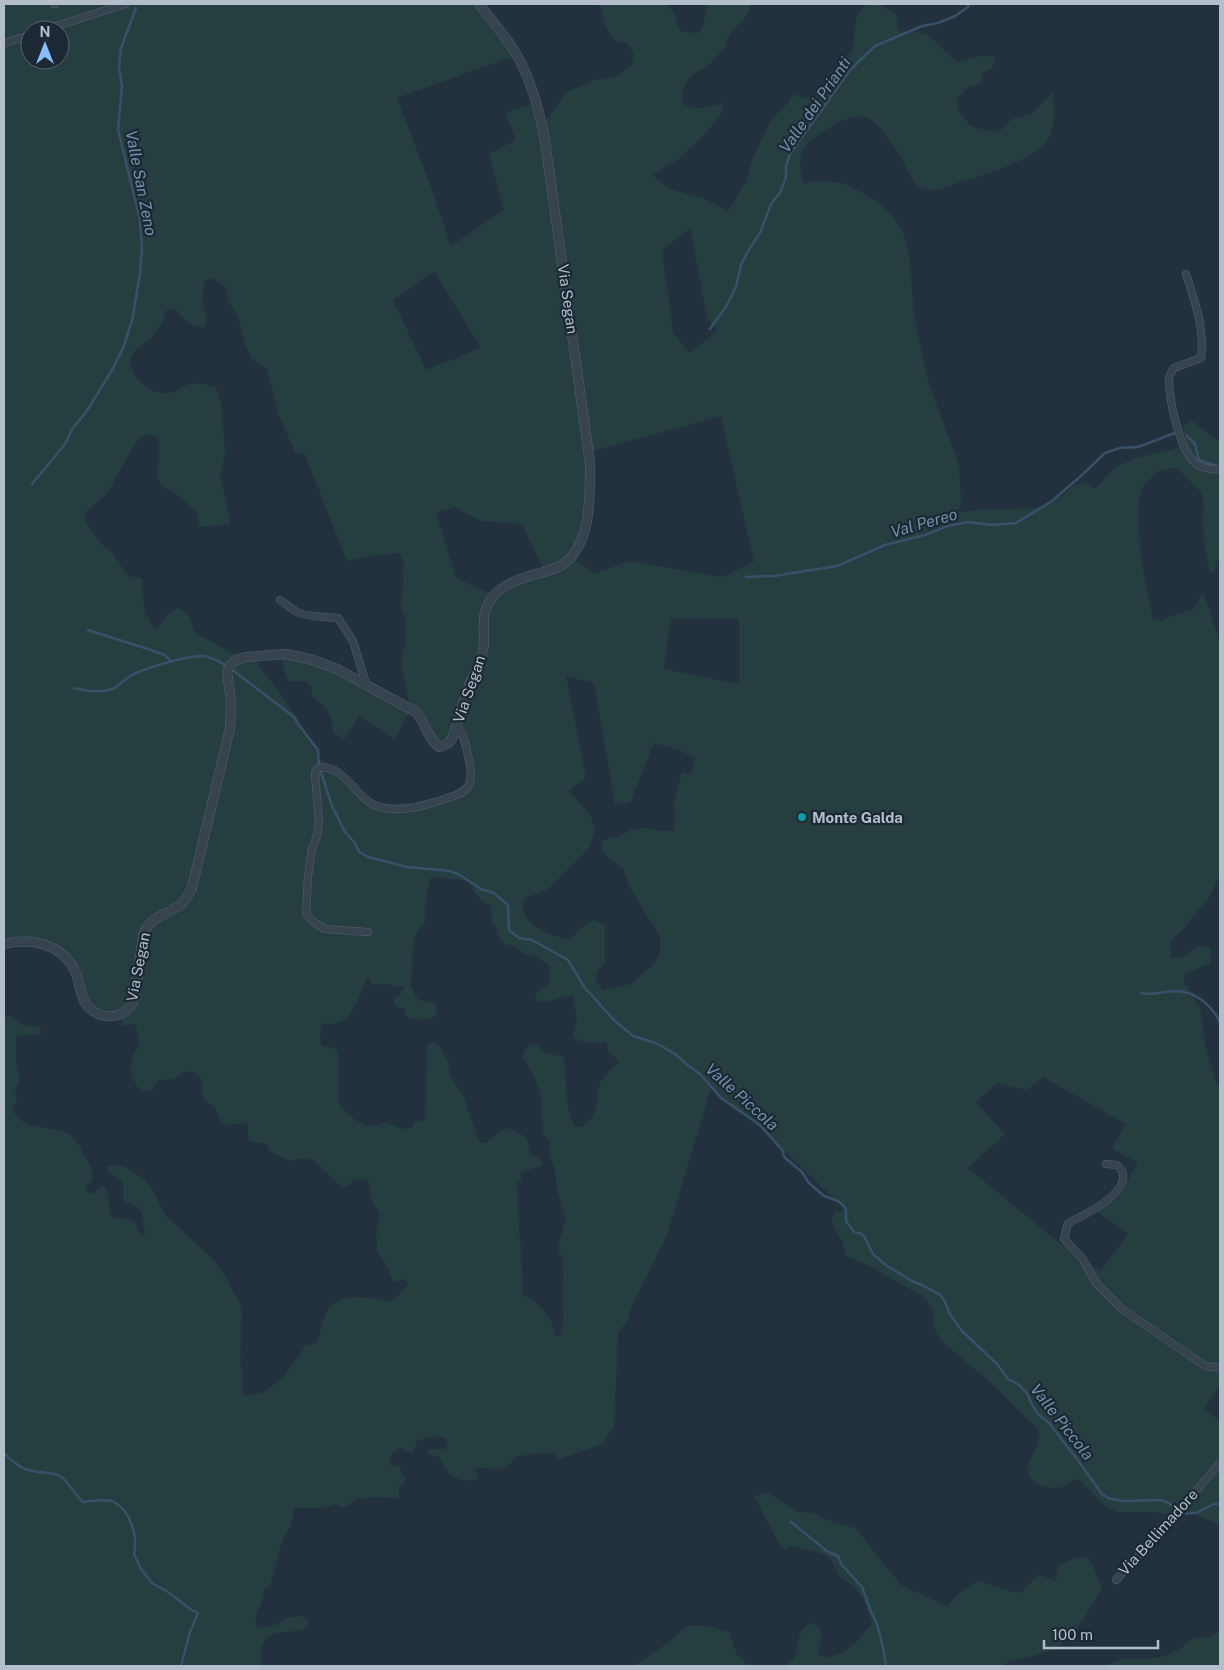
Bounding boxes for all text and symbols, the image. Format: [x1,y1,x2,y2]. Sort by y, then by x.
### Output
north arrow [20,20,70,70]
text: N [40,24,50,40]
water label: Valle dei Prianti [775,54,855,156]
water label: Valle San Zeno [121,129,161,238]
street label: Via Segan [555,263,581,335]
water label: Val Pereo [889,504,960,542]
street label: Via Segan [450,653,488,725]
place label: Monte Galda [812,809,903,826]
marker: Monte Galda [796,811,808,823]
street label: Via Segan [123,931,153,1003]
water label: Valle Piccola [702,1059,782,1135]
water label: Valle Piccola [1026,1380,1098,1464]
street label: Via Bellimadore [1115,1485,1201,1579]
scale bar [1044,1618,1158,1650]
text: 100 m [1052,1626,1093,1643]

